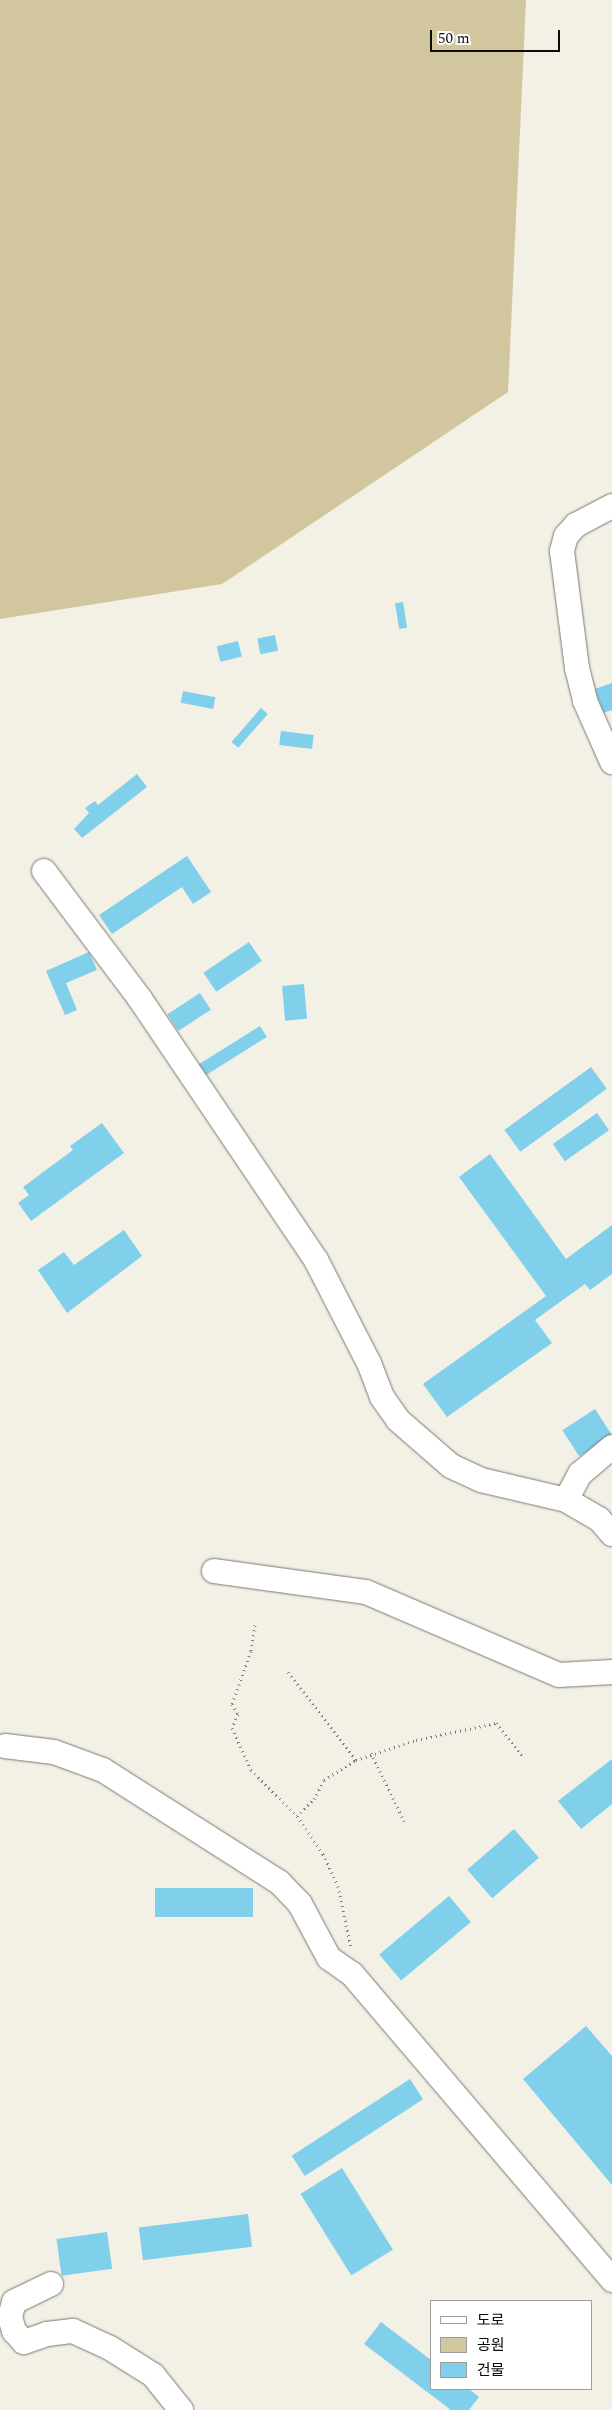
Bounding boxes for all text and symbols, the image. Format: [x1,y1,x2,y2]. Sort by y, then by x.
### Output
scale bar [432,20,562,52]
text: 50 m [438,27,470,50]
legend [430,2300,592,2390]
text: 도로 [477,2309,505,2332]
text: 공원 [477,2334,505,2357]
text: 건물 [477,2359,505,2382]

